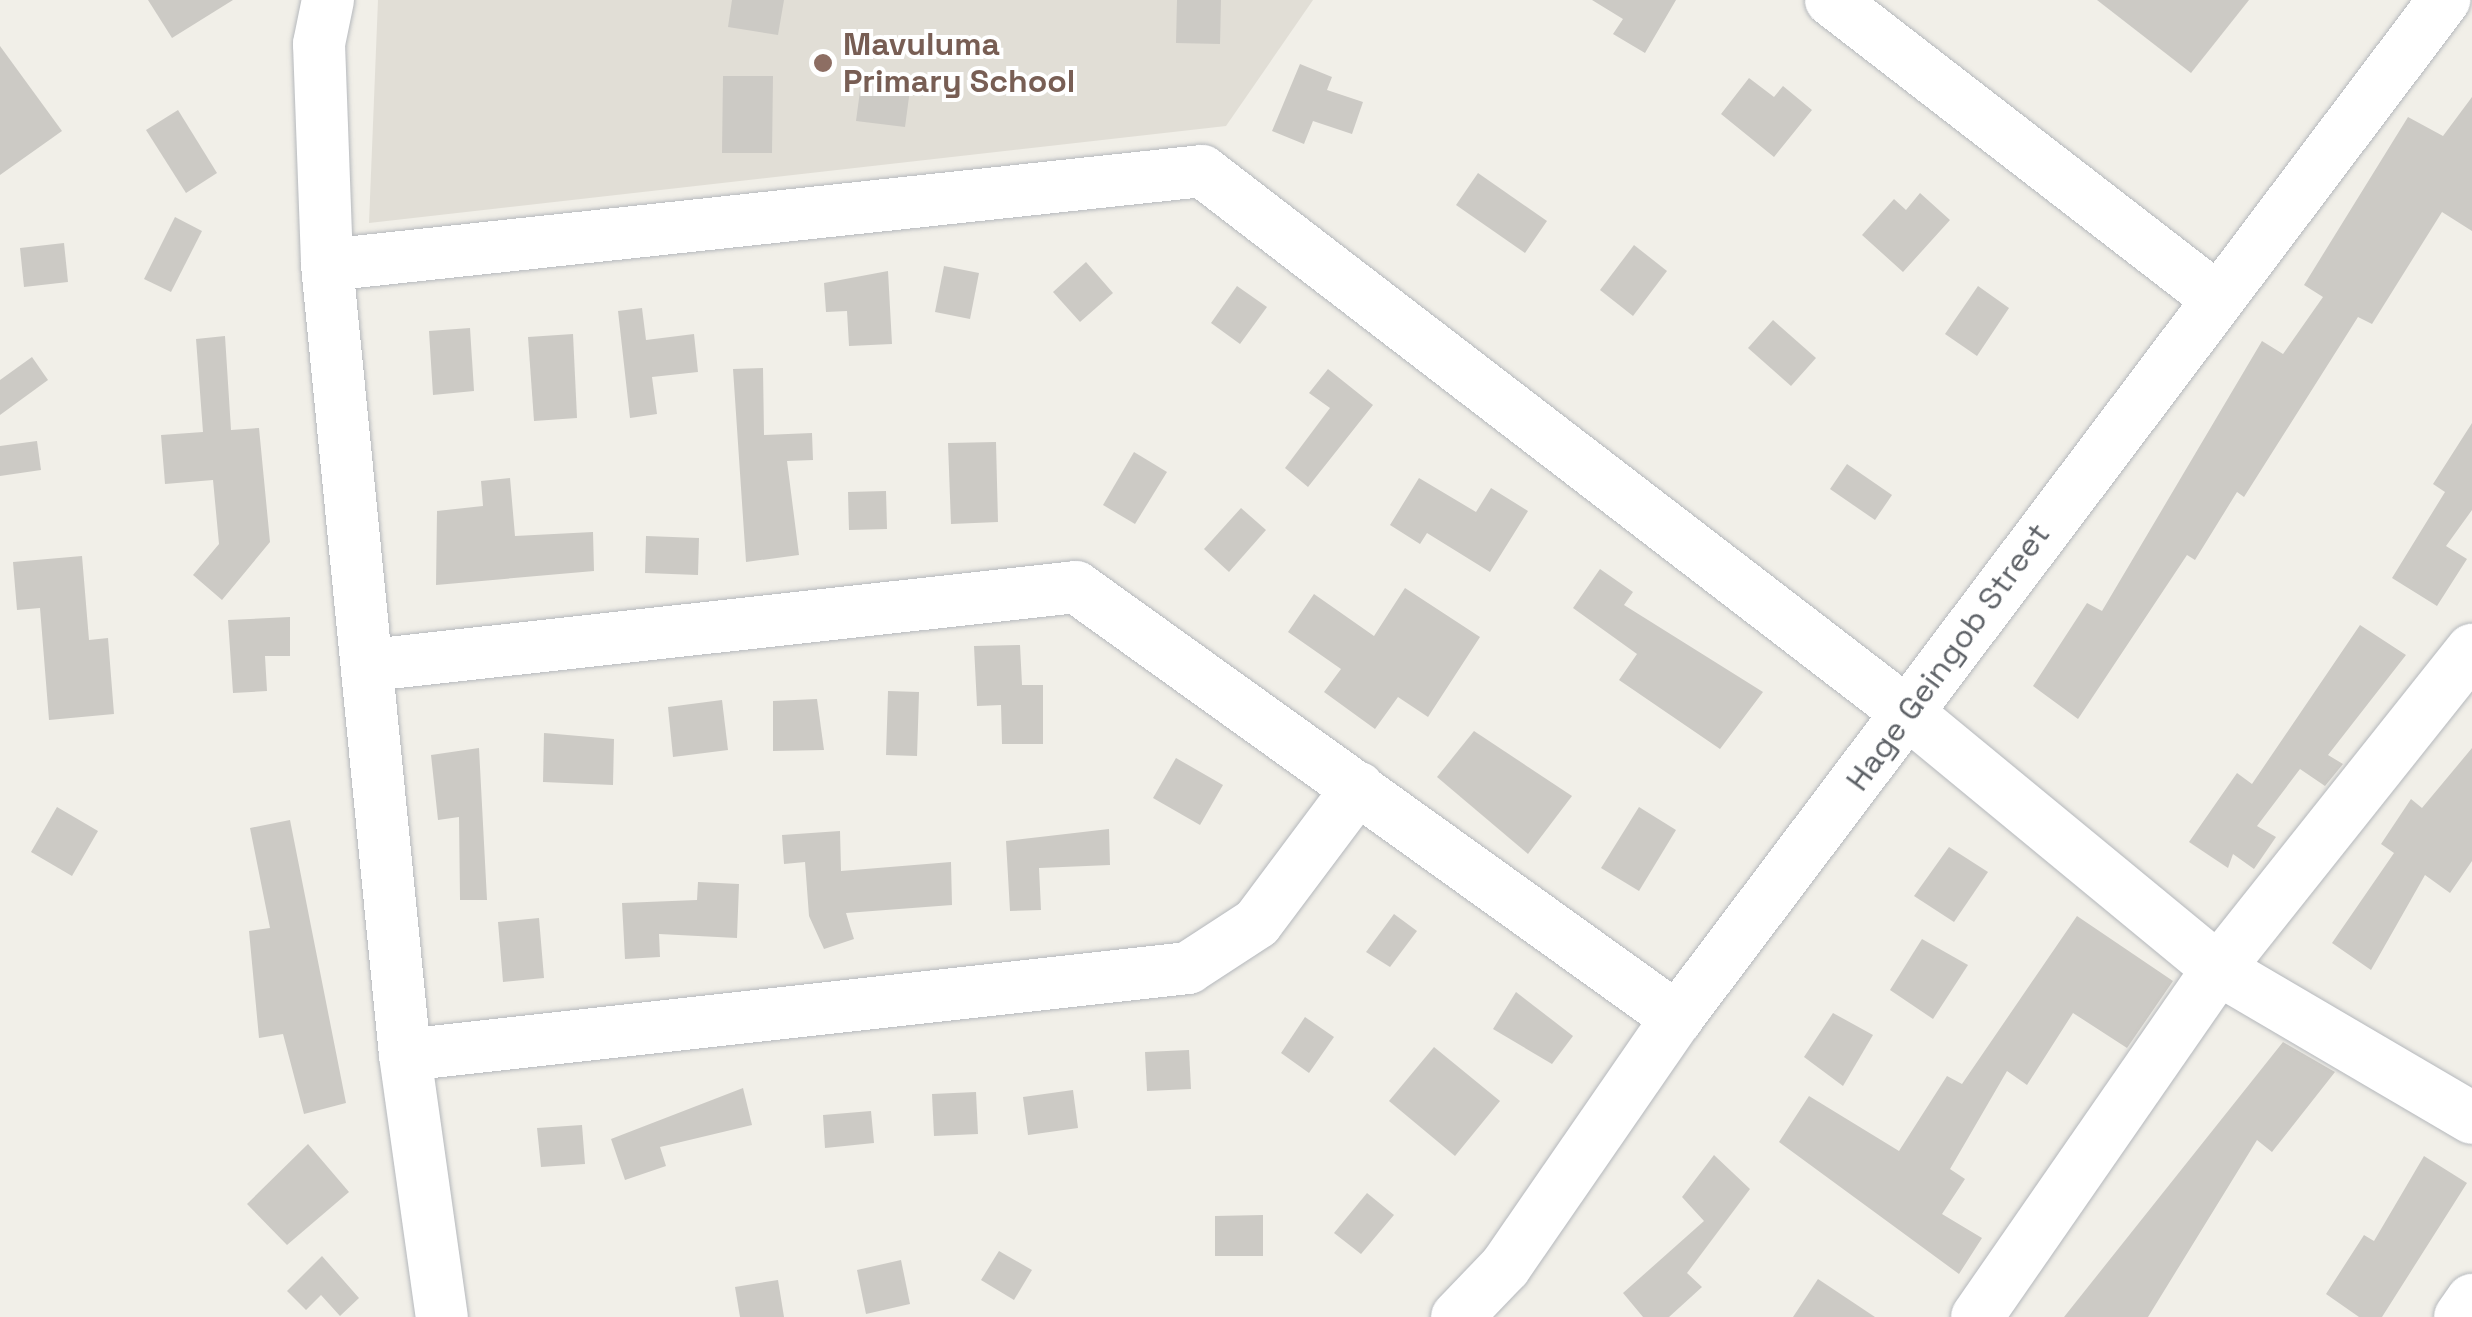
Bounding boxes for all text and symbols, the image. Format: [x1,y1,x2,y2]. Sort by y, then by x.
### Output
place label: Mavuluma Primary School [843,26,1075,101]
marker: Mavuluma Primary School [812,52,834,74]
street label: Hage Geingob Street [1838,516,2058,798]

